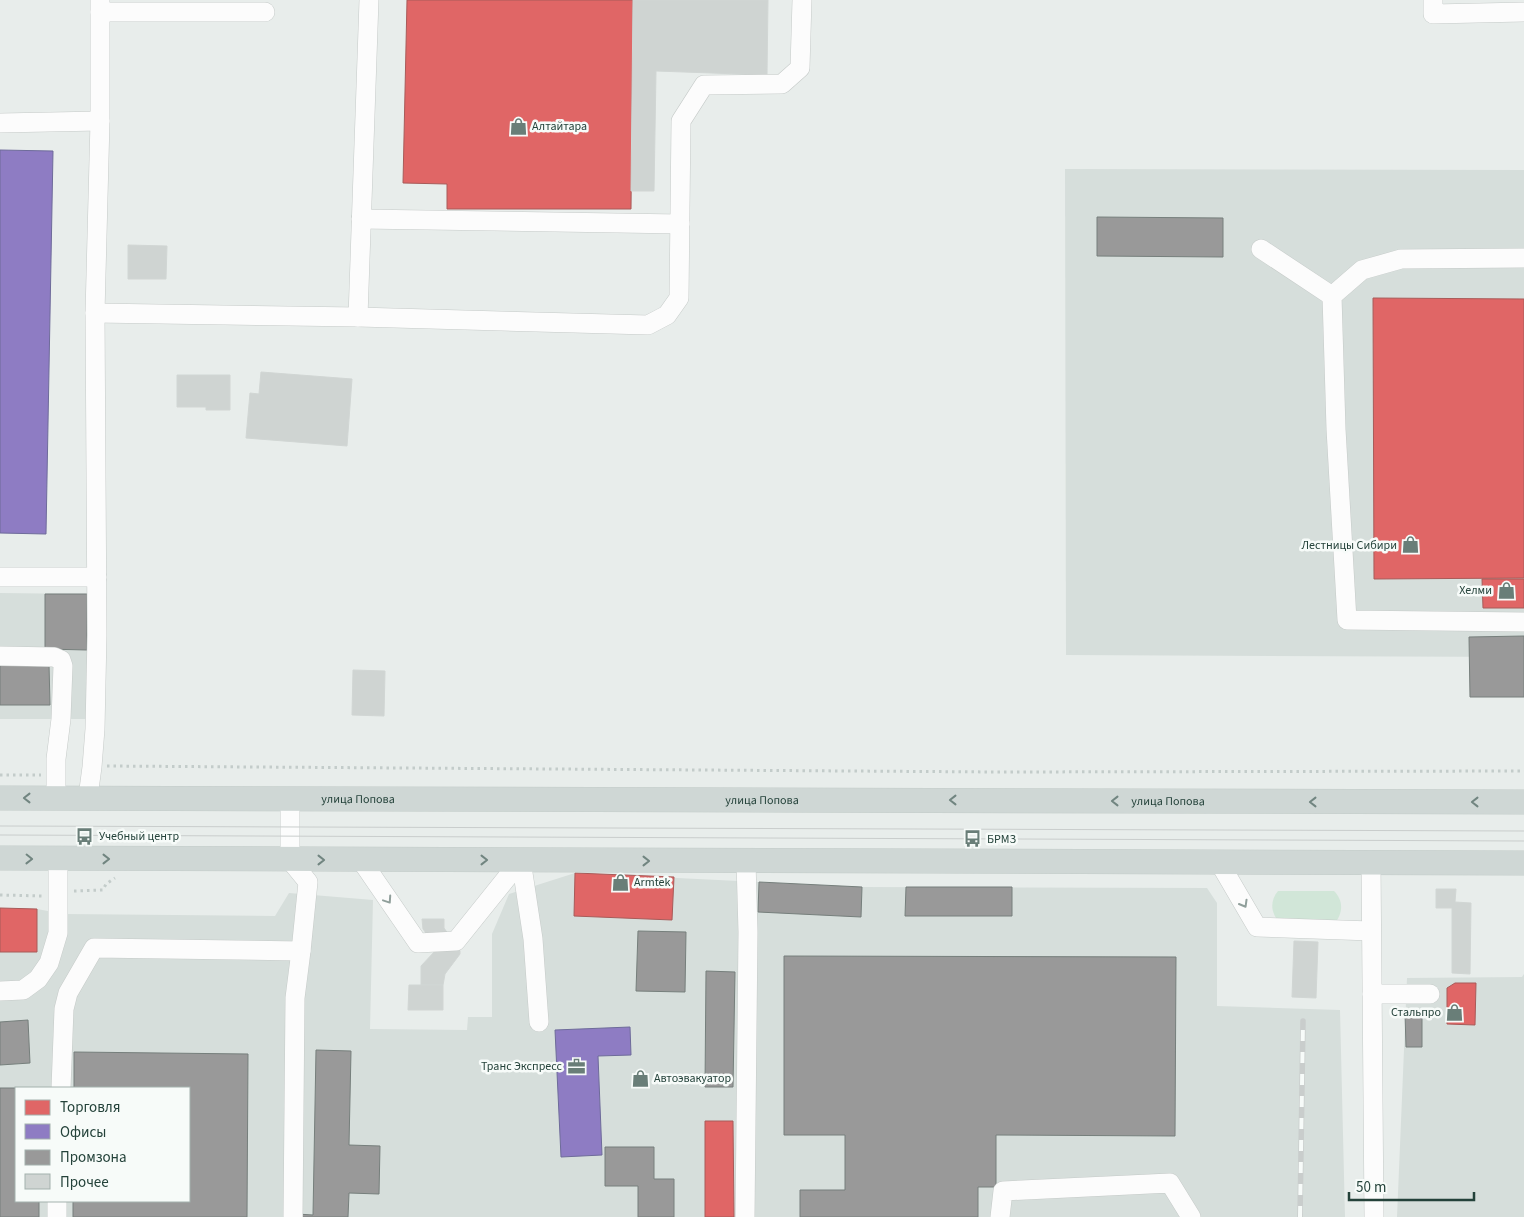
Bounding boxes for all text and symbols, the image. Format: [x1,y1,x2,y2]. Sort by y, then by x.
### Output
shop icon: Алтайтара [508,116,528,136]
place label: Алтайтара [532,118,587,135]
shop icon: Лестницы Сибири [1401,535,1421,555]
place label: Лестницы Сибири [1302,537,1397,554]
shop icon: Хелми [1496,580,1516,600]
place label: Хелми [1459,582,1492,599]
street label: улица Попова [321,791,395,808]
one-way arrow [22,792,30,803]
street label: улица Попова [725,792,799,809]
street label: улица Попова [1131,793,1205,810]
one-way arrow [949,795,956,805]
one-way arrow [1111,796,1119,806]
one-way arrow [1309,797,1316,807]
one-way arrow [1471,797,1479,807]
bus stop icon: Учебный центр [75,826,95,846]
place label: Учебный центр [99,828,179,845]
bus stop icon: БРМЗ [963,829,983,849]
place label: БРМЗ [987,831,1016,848]
one-way arrow [25,853,33,864]
one-way arrow [103,854,111,864]
one-way arrow [318,855,326,865]
one-way arrow [480,855,488,865]
one-way arrow [643,856,651,866]
shop icon: Armtek [610,872,630,892]
place label: Armtek [634,874,670,891]
one-way arrow [382,894,391,904]
one-way arrow [1237,899,1247,908]
shop icon: Стальпро [1445,1002,1465,1022]
place label: Стальпро [1391,1004,1441,1021]
office icon: Транс Экспресс [566,1056,586,1076]
place label: Транс Экспресс [481,1058,563,1075]
shop icon: Автоэвакуатор [630,1068,650,1088]
place label: Автоэвакуатор [654,1070,731,1087]
legend [15,1087,190,1202]
text: Торговля [60,1097,120,1118]
text: Офисы [60,1122,106,1143]
text: Промзона [60,1147,127,1168]
scale bar [1349,1170,1474,1202]
text: Прочее [60,1172,109,1193]
text: 50 m [1356,1177,1386,1198]

